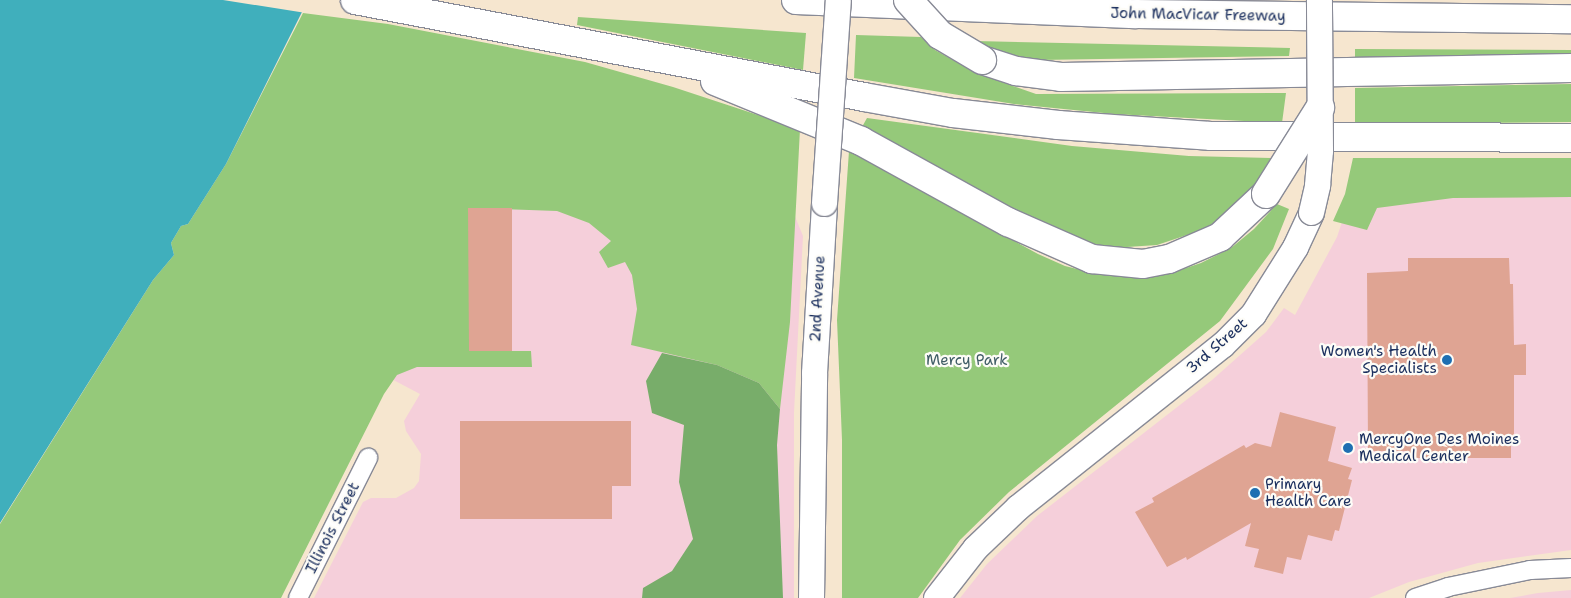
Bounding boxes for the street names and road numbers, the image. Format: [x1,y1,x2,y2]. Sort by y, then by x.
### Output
street label: John MacVicar Freeway [1110,4,1286,26]
street label: 2nd Avenue [807,255,829,343]
street label: 3rd Street [1183,315,1251,377]
street label: Illinois Street [302,479,364,577]

